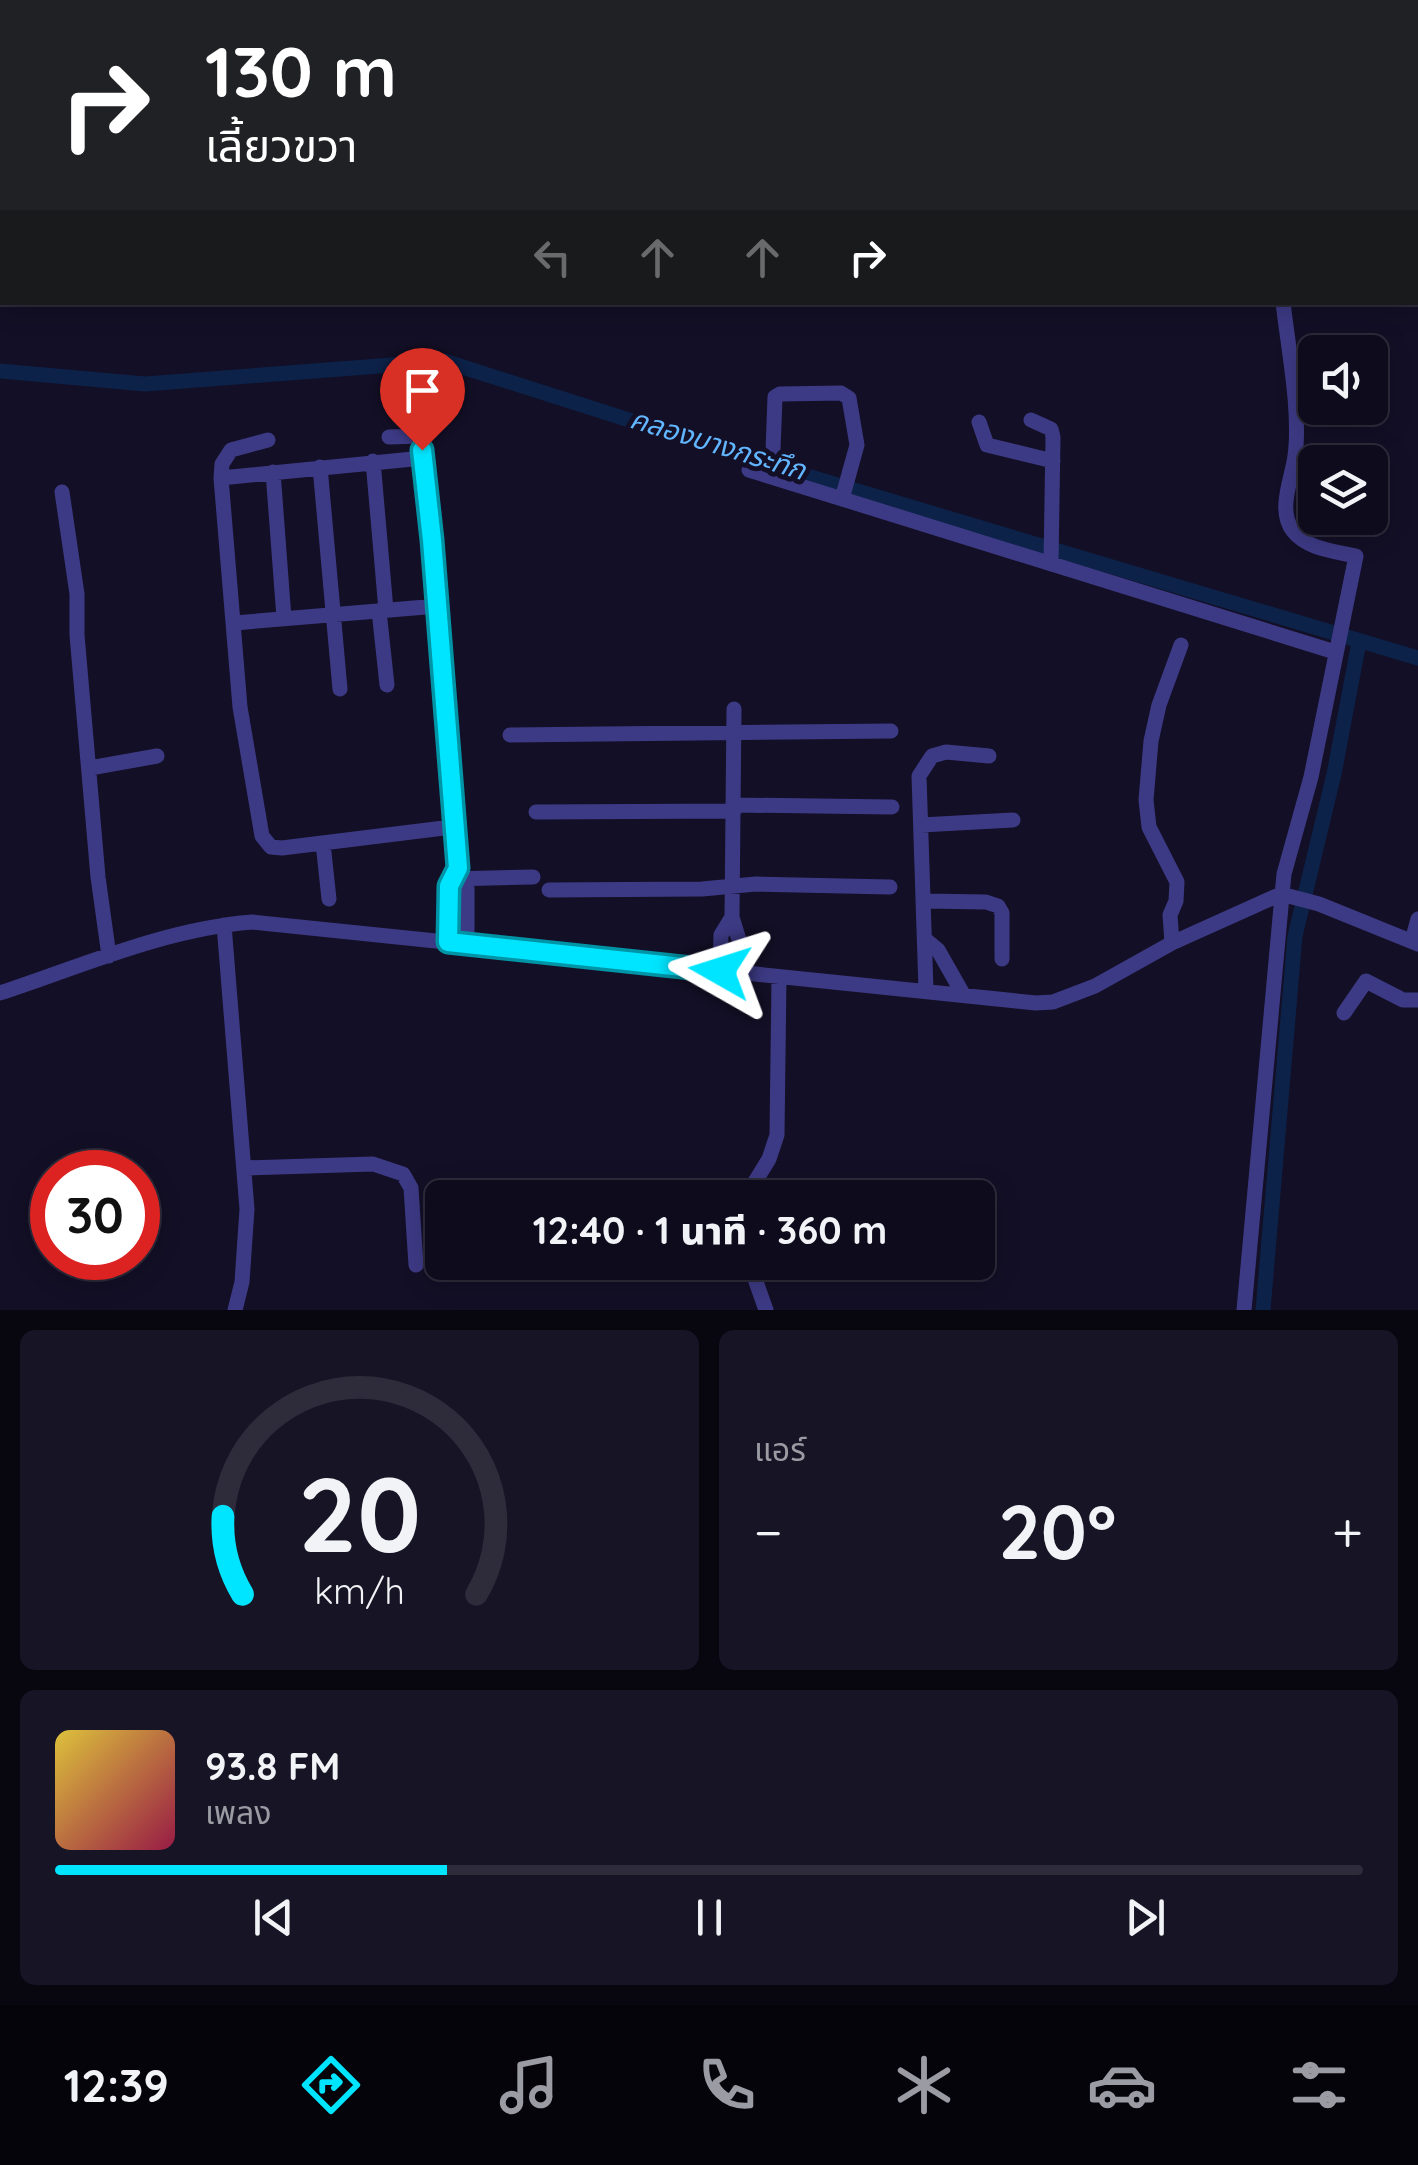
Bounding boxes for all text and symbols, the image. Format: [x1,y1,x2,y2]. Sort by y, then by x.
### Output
text: 130 m [205,27,397,115]
icon: right [40,40,170,170]
text: เลี้ยวขวา [205,117,357,173]
icon: left [525,230,580,285]
icon: ahead [630,230,685,285]
icon: ahead [735,230,790,285]
icon: right [840,230,895,285]
map controls [1298,335,1388,535]
button: sound [1298,335,1388,425]
pin [380,348,465,451]
icon: arrive [395,363,450,418]
water label: คลองบางกระทึก [626,400,811,487]
button: layers [1298,445,1388,535]
position arrow [668,919,772,1023]
speed limit sign: 30 [30,1150,160,1280]
text: 12:40 · 1 นาที · 360 m [533,1206,887,1254]
text: แอร์ [754,1429,806,1469]
text: 20 [298,1448,421,1578]
text: 20° [998,1484,1116,1578]
text: − [754,1497,783,1566]
text: + [1332,1497,1363,1566]
text: km/h [314,1568,405,1613]
text: 93.8 FM [205,1742,340,1790]
text: เพลง [205,1792,272,1832]
icon: previous [246,1890,301,1945]
icon: pause [682,1890,737,1945]
icon: next [1118,1890,1173,1945]
icon: directions [296,2050,366,2120]
icon: music [494,2050,564,2120]
icon: phone [692,2050,762,2120]
icon: climate [889,2050,959,2120]
icon: car [1087,2050,1157,2120]
icon: filters [1284,2050,1354,2120]
text: 12:39 [64,2057,169,2113]

